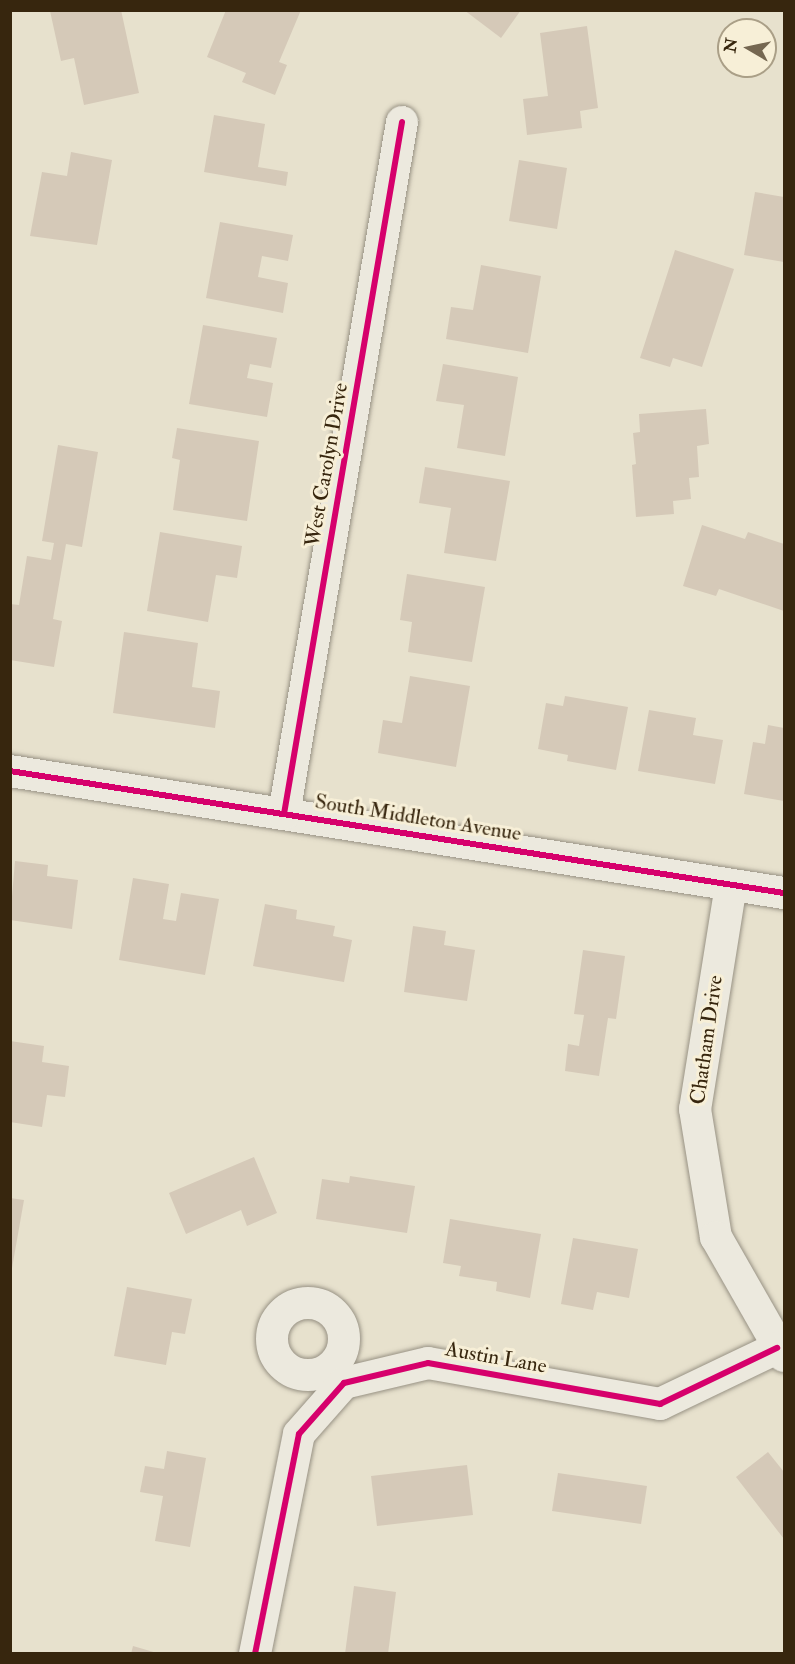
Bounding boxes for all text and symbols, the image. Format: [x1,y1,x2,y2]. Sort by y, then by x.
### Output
north arrow [717,18,777,78]
text: N [720,37,742,54]
street label: West Carolyn Drive [300,381,354,549]
street label: South Middleton Avenue [313,789,523,847]
street label: Chatham Drive [685,974,729,1106]
street label: Austin Lane [443,1337,549,1379]

